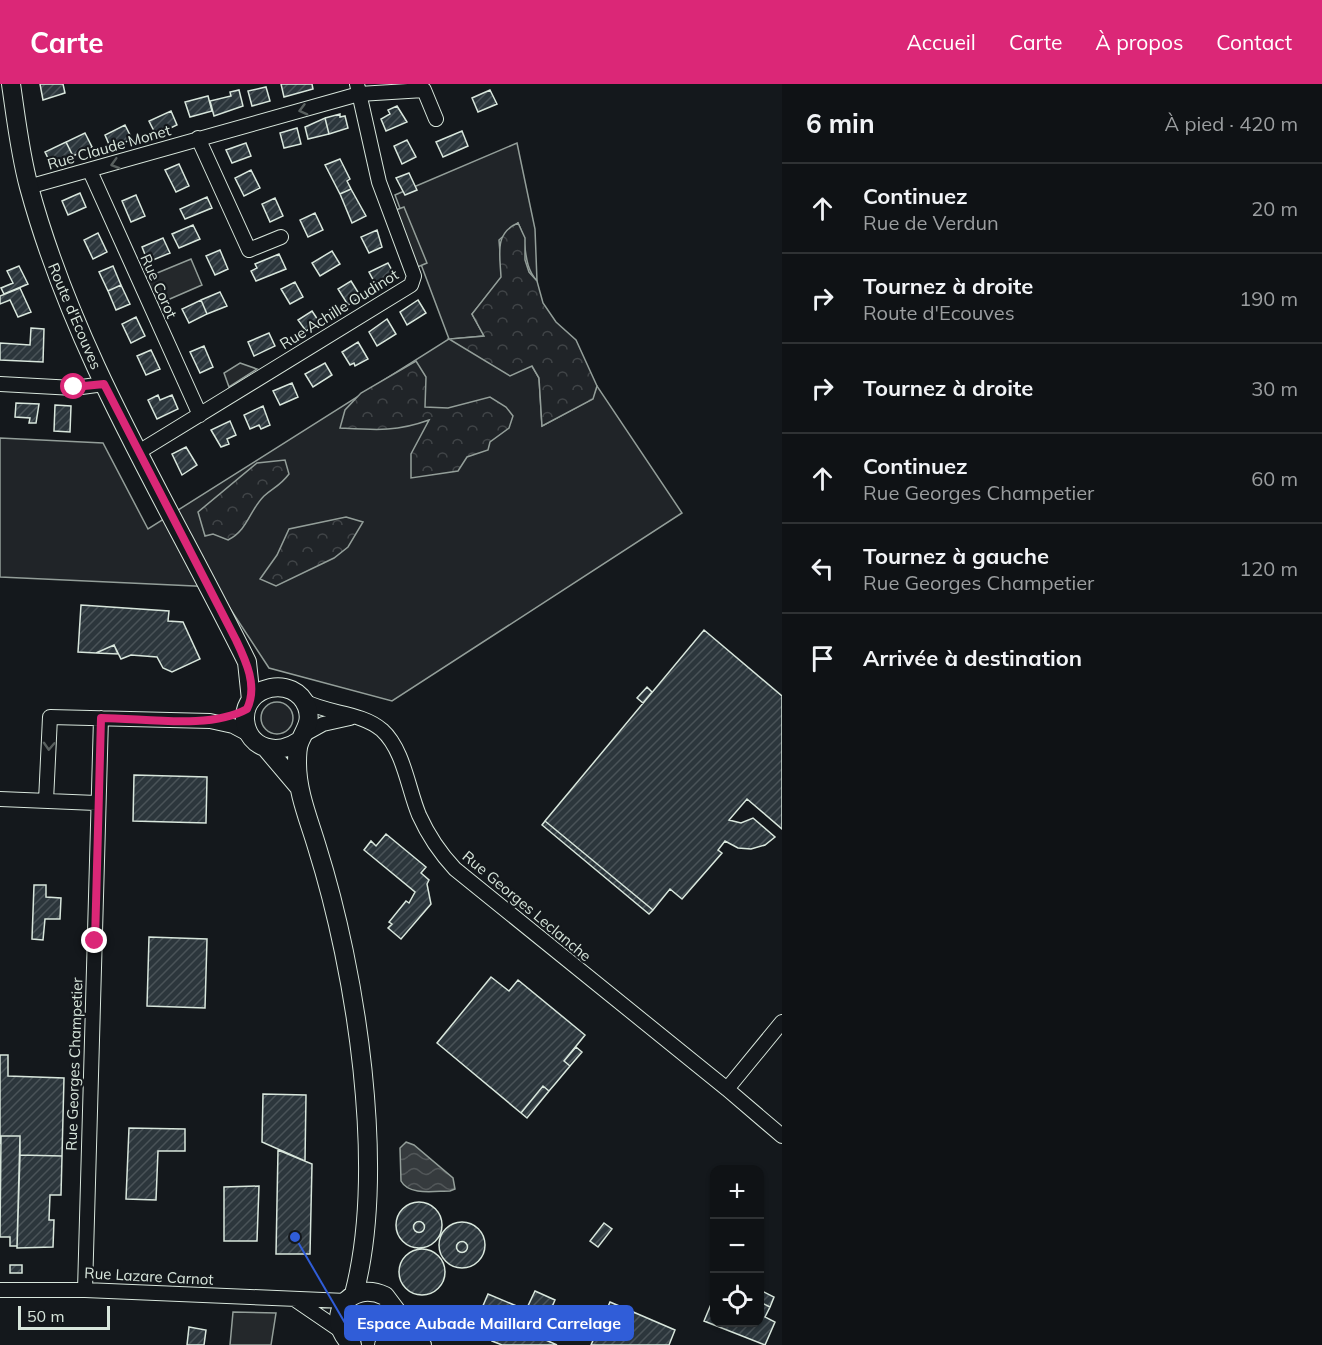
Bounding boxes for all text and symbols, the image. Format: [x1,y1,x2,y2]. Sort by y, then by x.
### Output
text: Carte [30,25,104,60]
text: Accueil [906,29,976,55]
text: Carte [1009,29,1062,55]
text: À propos [1095,29,1183,55]
text: Contact [1216,29,1292,55]
one-way arrow [298,102,308,115]
text: 6 min [806,107,875,140]
text: À pied · 420 m [1165,111,1298,136]
street label: Rue Claude Monet [45,120,173,174]
one-way arrow [110,156,120,169]
text: Continuez [863,182,968,210]
icon: ahead [806,192,839,225]
text: 20 m [1251,196,1298,221]
text: Rue de Verdun [863,210,999,235]
street label: Rue Corot [136,251,182,321]
street label: Route d'Ecouves [44,260,106,372]
street label: Rue Achille Oudinot [276,265,402,353]
text: Tournez à droite [863,272,1033,300]
icon: right [806,282,839,315]
text: 190 m [1239,286,1298,311]
text: Route d'Ecouves [863,300,1015,325]
icon: right [806,372,839,405]
route start [60,373,86,399]
text: Tournez à droite [863,374,1033,402]
text: 30 m [1251,376,1298,401]
text: Continuez [863,452,968,480]
icon: ahead [806,462,839,495]
text: 60 m [1251,466,1298,491]
text: Rue Georges Champetier [863,480,1094,505]
text: Tournez à gauche [863,542,1049,570]
icon: left [806,552,839,585]
text: 120 m [1239,556,1298,581]
text: Rue Georges Champetier [863,570,1094,595]
icon: arrive [806,642,839,675]
text: Arrivée à destination [863,644,1082,672]
one-way arrow [42,742,55,751]
street label: Rue Georges Leclanche [459,847,595,965]
route end [81,927,107,953]
street label: Rue Georges Champetier [61,976,87,1151]
map controls [710,1165,764,1327]
button: + [710,1165,764,1219]
button: − [710,1219,764,1273]
street label: Rue Lazare Carnot [84,1263,214,1289]
button: locate [710,1273,764,1327]
scale bar [18,1303,110,1330]
text: 50 m [27,1306,64,1326]
callout: Espace Aubade Maillard Carrelage [345,1306,633,1340]
text: Espace Aubade Maillard Carrelage [357,1313,621,1333]

